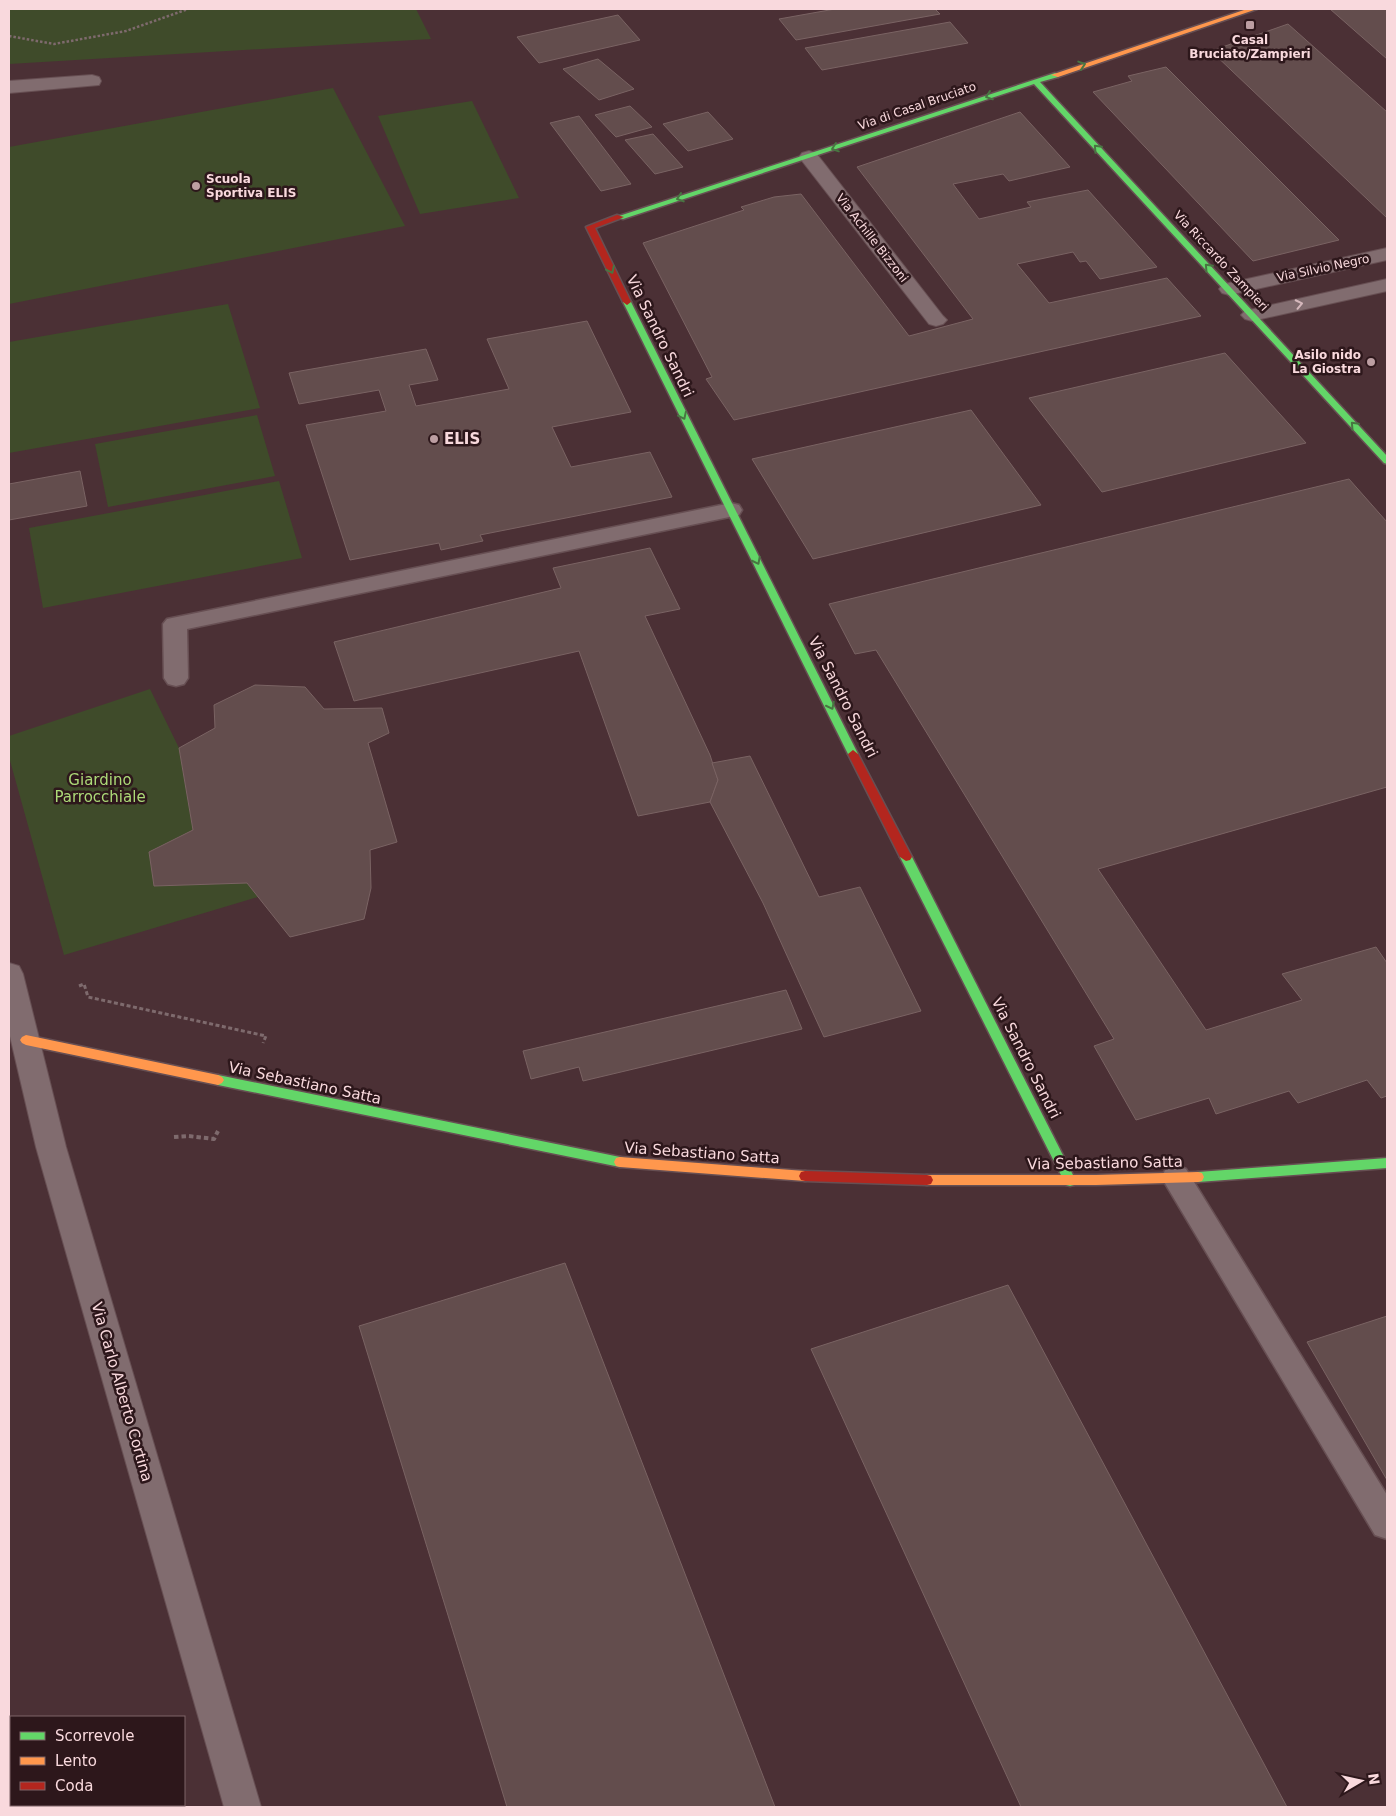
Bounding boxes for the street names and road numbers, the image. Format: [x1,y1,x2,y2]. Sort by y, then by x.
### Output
street label: Via di Casal Bruciato [856,79,978,133]
street label: Via Achille Bizzoni [833,191,911,285]
street label: Via Riccardo Zampieri [1171,208,1271,314]
street label: Via Silvio Negro [1275,251,1371,285]
street label: Via Sandro Sandri [623,272,697,400]
street label: Via Sandro Sandri [805,633,881,761]
street label: Via Sandro Sandri [988,994,1064,1122]
street label: Via Sebastiano Satta [227,1058,383,1108]
street label: Via Sebastiano Satta [624,1139,780,1167]
street label: Via Sebastiano Satta [1027,1153,1183,1173]
street label: Via Carlo Alberto Cortina [88,1300,156,1484]

